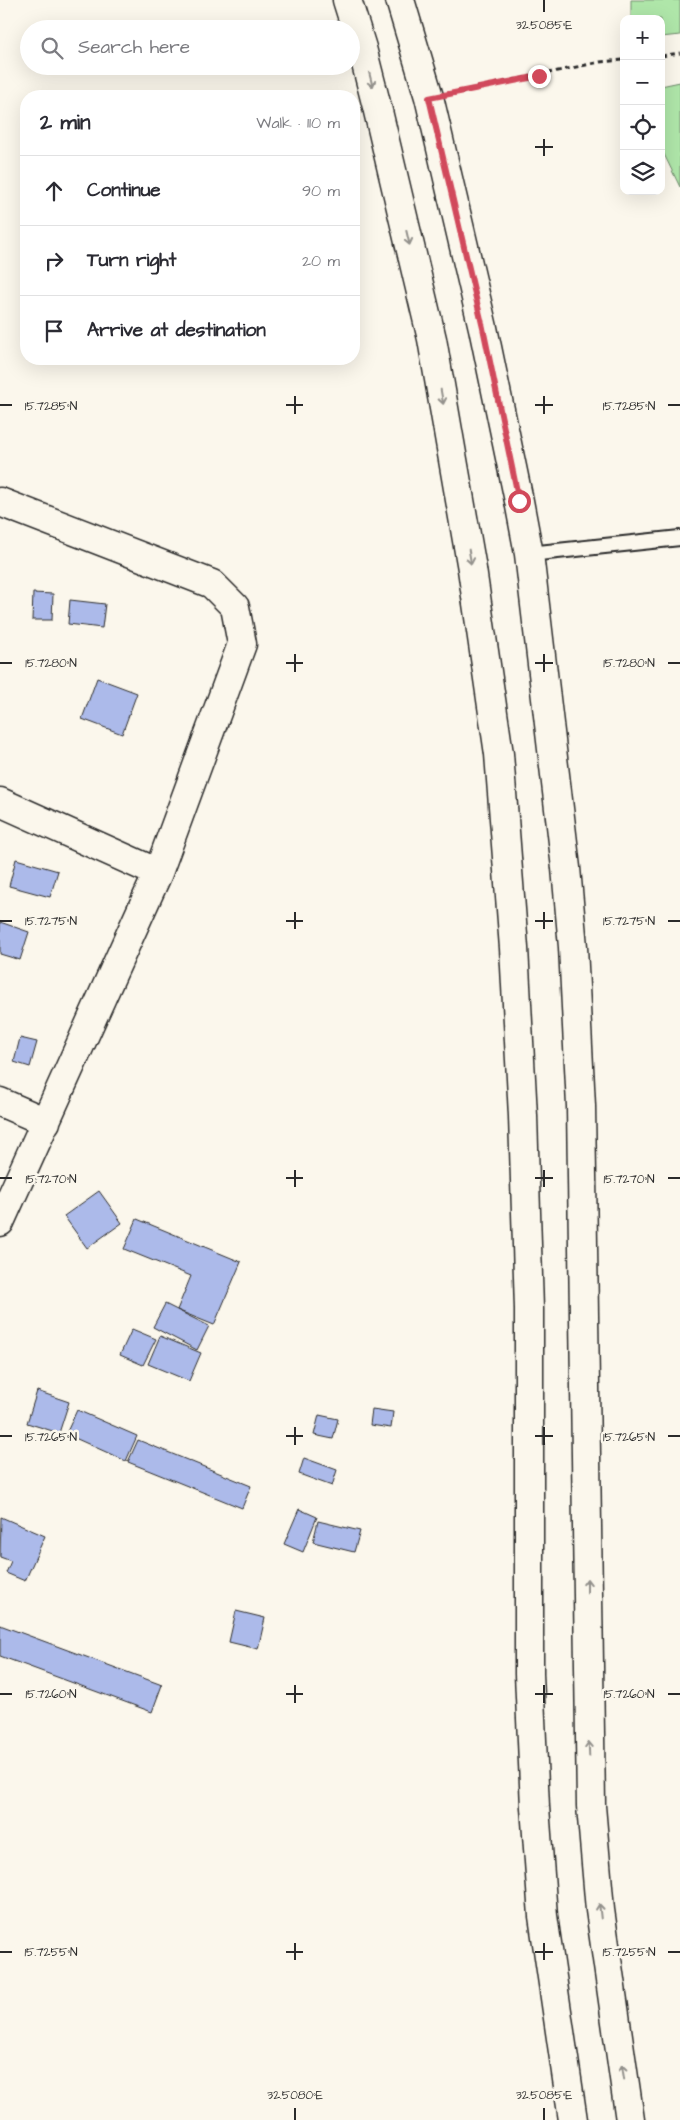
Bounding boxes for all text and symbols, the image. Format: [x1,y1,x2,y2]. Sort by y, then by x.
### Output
map controls [620,15,665,195]
button: + [620,15,665,60]
text: 32.5085°E [516,17,572,34]
search box [20,20,360,75]
icon: search [38,34,66,62]
text: Search here [78,34,190,61]
button: − [620,60,665,105]
route end [528,65,551,88]
one-way arrow [366,72,376,88]
button: locate [620,105,665,150]
text: 2 min [40,108,90,137]
text: Walk · 110 m [256,112,340,134]
button: layers [620,150,665,195]
icon: ahead [40,177,68,205]
text: Continue [87,177,161,204]
text: 90 m [302,180,340,202]
one-way arrow [404,230,413,246]
icon: right [40,247,68,275]
text: Turn right [87,247,176,274]
text: 20 m [302,250,340,272]
icon: arrive [40,317,68,345]
text: Arrive at destination [87,317,266,344]
one-way arrow [438,389,448,405]
text: 15.7285°N [25,398,78,415]
text: 15.7285°N [603,398,656,415]
route start [508,490,531,513]
one-way arrow [466,549,476,565]
text: 15.7280°N [25,655,77,672]
text: 15.7280°N [603,655,655,672]
text: 15.7275°N [25,913,77,930]
text: 15.7275°N [603,913,655,930]
text: 15.7270°N [25,1171,77,1188]
text: 15.7270°N [603,1171,655,1188]
text: 15.7265°N [25,1429,78,1446]
text: 15.7265°N [603,1429,656,1446]
one-way arrow [582,1579,591,1595]
text: 15.7260°N [25,1686,77,1703]
text: 15.7260°N [603,1686,655,1703]
one-way arrow [584,1741,594,1758]
one-way arrow [595,1903,605,1919]
text: 15.7255°N [24,1944,78,1961]
text: 15.7255°N [602,1944,656,1961]
one-way arrow [617,2064,627,2080]
text: 32.5080°E [267,2087,323,2104]
text: 32.5085°E [516,2087,572,2104]

